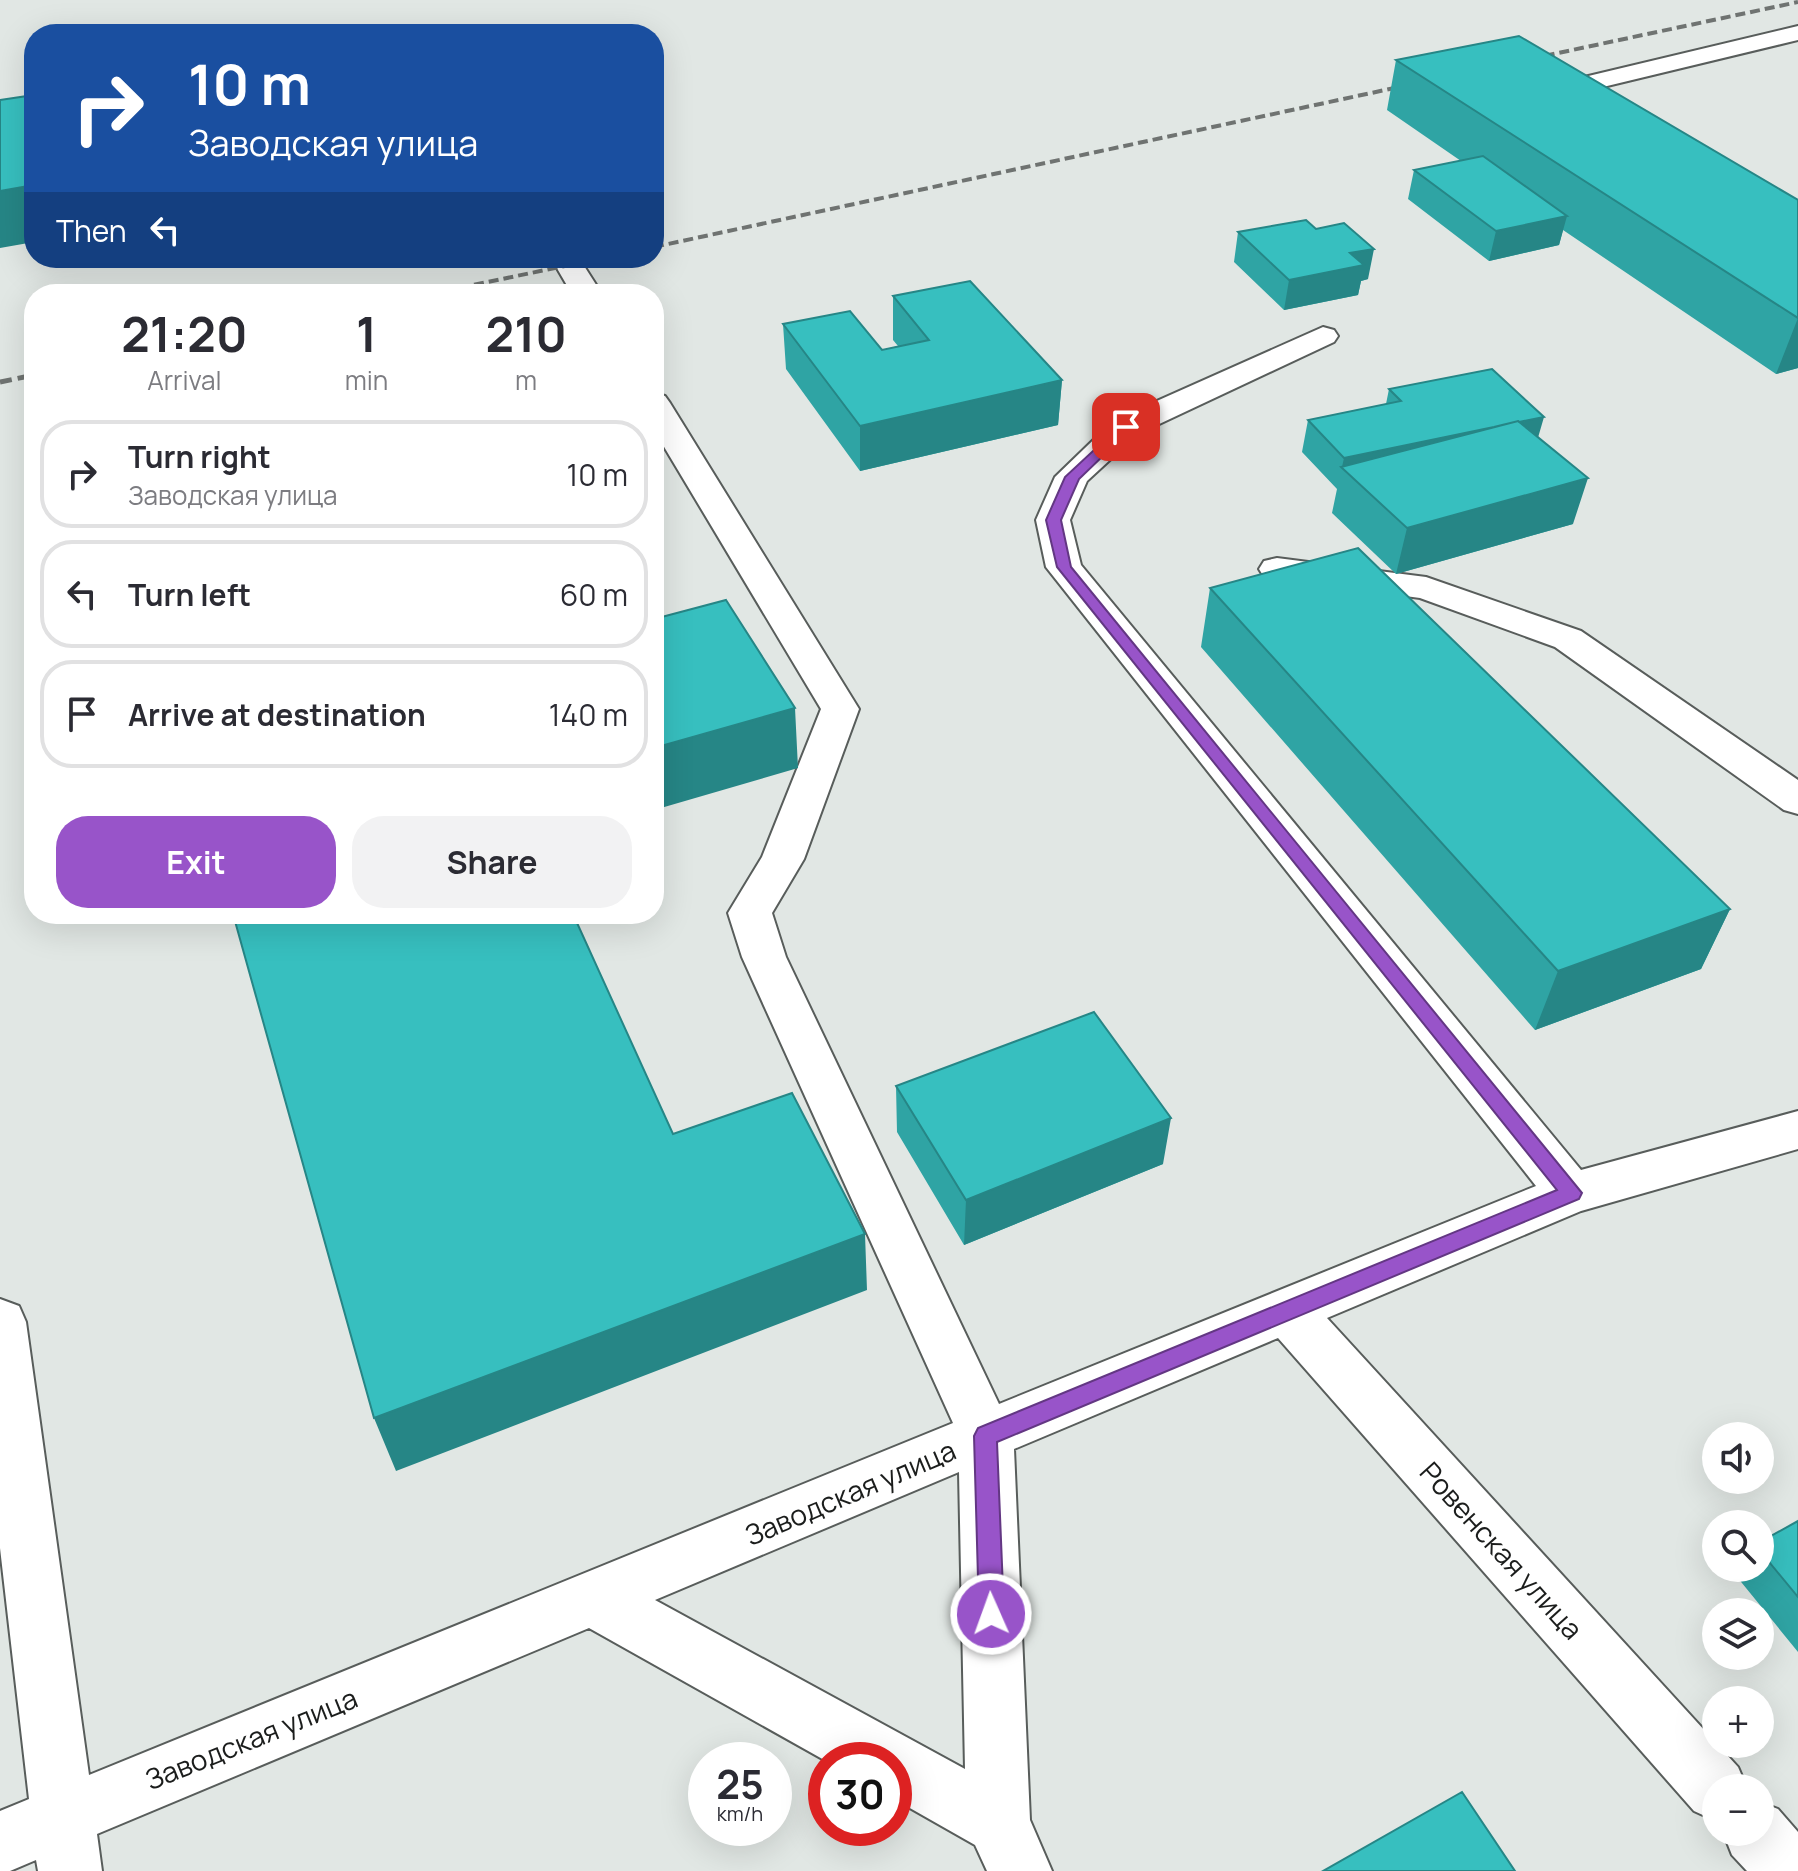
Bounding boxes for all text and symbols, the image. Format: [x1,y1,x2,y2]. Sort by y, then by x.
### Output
text: 10 m [188,45,311,122]
icon: right [56,56,160,160]
text: Заводская улица [188,118,478,167]
icon: left [143,208,187,252]
text: Then [56,210,127,251]
text: 21:20 [121,301,247,366]
text: 1 [356,301,377,366]
text: 210 [486,301,567,366]
text: Arrival [147,362,221,398]
text: min [345,362,388,398]
text: m [515,362,537,398]
pin [1092,393,1160,461]
icon: arrive [1104,405,1148,449]
text: Turn right [128,436,271,477]
icon: right [60,452,104,496]
text: 10 m [567,454,628,495]
text: Заводская улица [128,477,338,513]
icon: left [60,572,104,616]
text: Turn left [128,574,251,615]
text: 60 m [560,574,628,615]
icon: arrive [60,692,104,736]
text: Arrive at destination [128,694,426,735]
text: 140 m [549,694,628,735]
button: Exit [56,816,336,908]
button: Share [352,816,632,908]
map controls [1702,1422,1774,1846]
button: sound [1702,1422,1774,1494]
street label: Заводская улица [739,1430,961,1554]
street label: Ровенская улица [1412,1453,1592,1647]
button: search [1702,1510,1774,1582]
position arrow [949,1572,1033,1656]
button: layers [1702,1598,1774,1670]
street label: Заводская улица [139,1678,363,1798]
button: + [1702,1686,1774,1758]
speed limit sign: 30 [808,1742,912,1846]
text: 25 [716,1756,764,1811]
button: − [1702,1774,1774,1846]
text: km/h [717,1800,763,1827]

